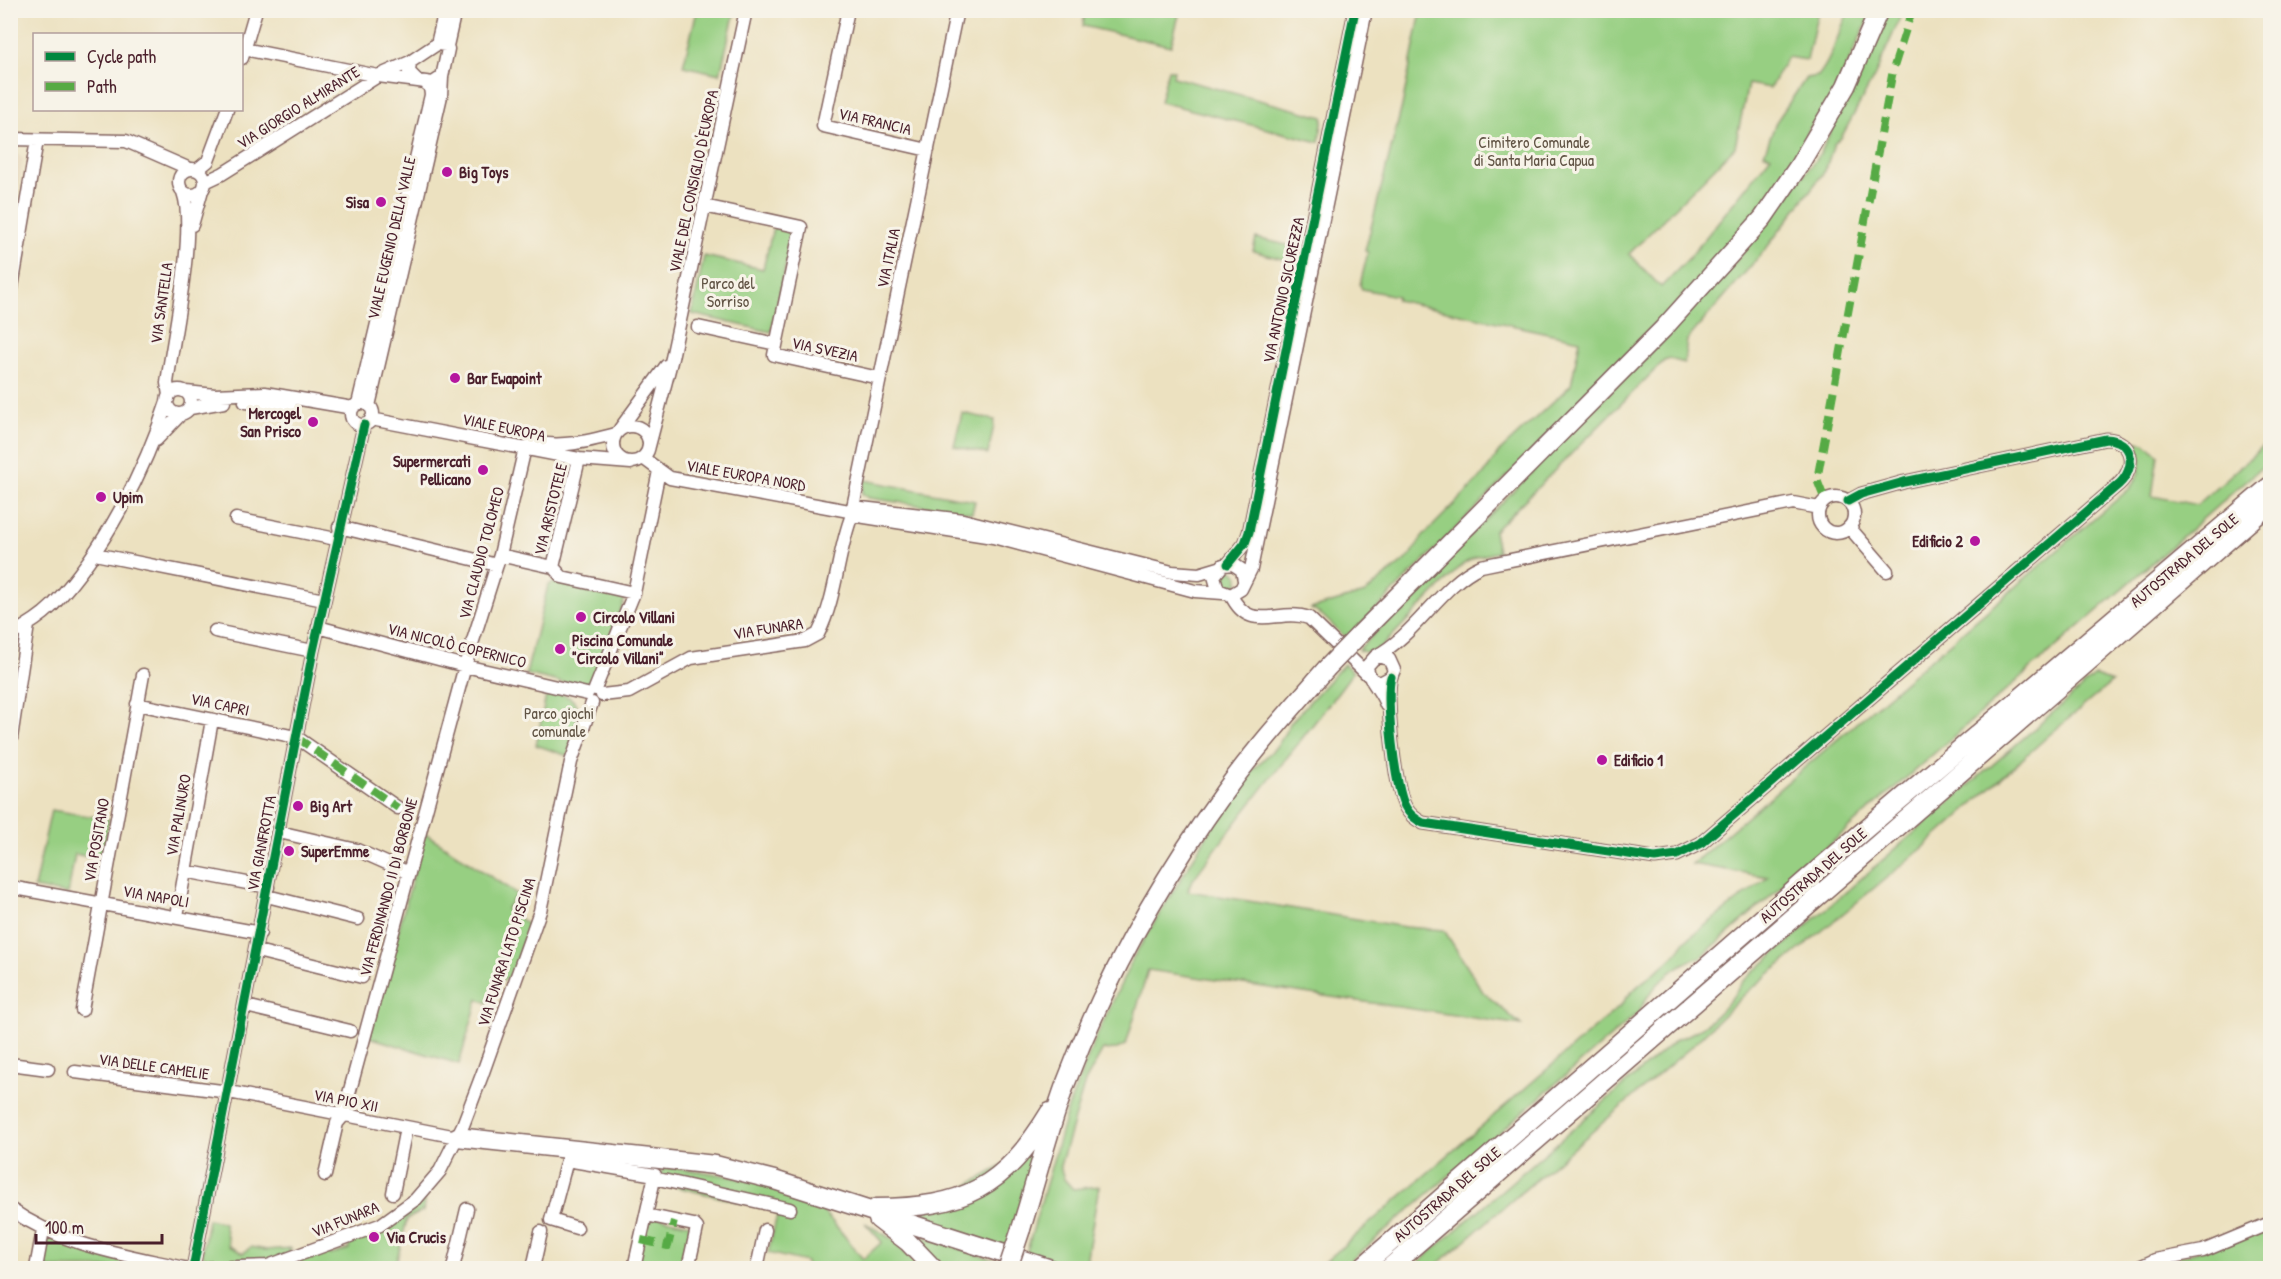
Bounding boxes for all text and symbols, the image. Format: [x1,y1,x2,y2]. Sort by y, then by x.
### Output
legend [33,33,243,111]
text: Cycle path [87,44,157,69]
street label: VIA GIORGIO ALMIRANTE [232,60,364,154]
text: Path [87,74,117,99]
street label: VIALE DEL CONSIGLIO D'EUROPA [663,87,723,275]
street label: VIA FRANCIA [836,102,914,140]
park label: Cimitero Comunale di Santa Maria Capua [1474,131,1594,171]
street label: VIALE EUGENIO DELLA VALLE [362,154,420,322]
place label: Big Toys [459,161,509,184]
marker: Big Toys [440,165,454,179]
place label: Sisa [346,191,370,213]
marker: Sisa [374,195,388,209]
street label: VIA ANTONIO SICUREZZA [1257,215,1309,365]
street label: VIA ITALIA [871,226,905,290]
street label: VIA SANTELLA [144,261,178,345]
park label: Parco del Sorriso [701,272,755,312]
street label: VIA SVEZIA [790,331,860,367]
place label: Bar Ewapoint [467,367,542,390]
marker: Bar Ewapoint [448,371,462,385]
place label: Mercogel San Prisco [240,402,302,442]
street label: VIALE EUROPA [460,407,548,447]
marker: Mercogel San Prisco [306,415,320,429]
place label: Supermercati Pellicano [393,450,472,490]
street label: VIALE EUROPA NORD [685,454,808,496]
street label: VIA ARISTOTELE [528,461,572,557]
marker: Supermercati Pellicano [476,463,490,477]
street label: VIA CLAUDIO TOLOMEO [453,484,509,622]
place label: Upim [113,486,143,509]
marker: Upim [94,490,108,504]
street label: AUTOSTRADA DEL SOLE [2125,508,2243,612]
place label: Edificio 2 [1912,530,1963,552]
marker: Edificio 2 [1968,534,1982,548]
place label: Circolo Villani [593,606,675,628]
marker: Circolo Villani [574,610,588,624]
street label: VIA FUNARA [731,612,805,644]
street label: VIA NICOLÒ COPERNICO [385,617,529,673]
place label: Piscina Comunale "Circolo Villani" [572,629,674,669]
marker: Piscina Comunale "Circolo Villani" [553,642,567,656]
street label: VIA CAPRI [189,687,251,721]
park label: Parco giochi comunale [524,702,594,742]
place label: Edificio 1 [1614,749,1663,771]
marker: Edificio 1 [1595,753,1609,767]
street label: VIA PALINURO [160,772,196,858]
street label: VIA GIANFROTTA [241,793,281,893]
place label: Big Art [310,795,352,818]
street label: VIA FERDINANDO II DI BORBONE [354,795,422,979]
street label: VIA POSITANO [78,796,114,884]
marker: Big Art [291,799,305,813]
street label: AUTOSTRADA DEL SOLE [1755,822,1871,928]
place label: SuperEmme [301,840,370,863]
marker: SuperEmme [282,844,296,858]
street label: VIA FUNARA LATO PISCINA [471,874,541,1029]
street label: VIA NAPOLI [121,879,191,913]
street label: VIA DELLE CAMELIE [97,1047,211,1085]
street label: VIA PIO XII [312,1083,380,1117]
street label: AUTOSTRADA DEL SOLE [1389,1141,1505,1247]
street label: VIA FUNARA [308,1196,382,1242]
scale bar [36,1207,162,1245]
text: 100 m [45,1215,84,1240]
place label: Via Crucis [386,1226,447,1248]
marker: Via Crucis [367,1230,381,1244]

